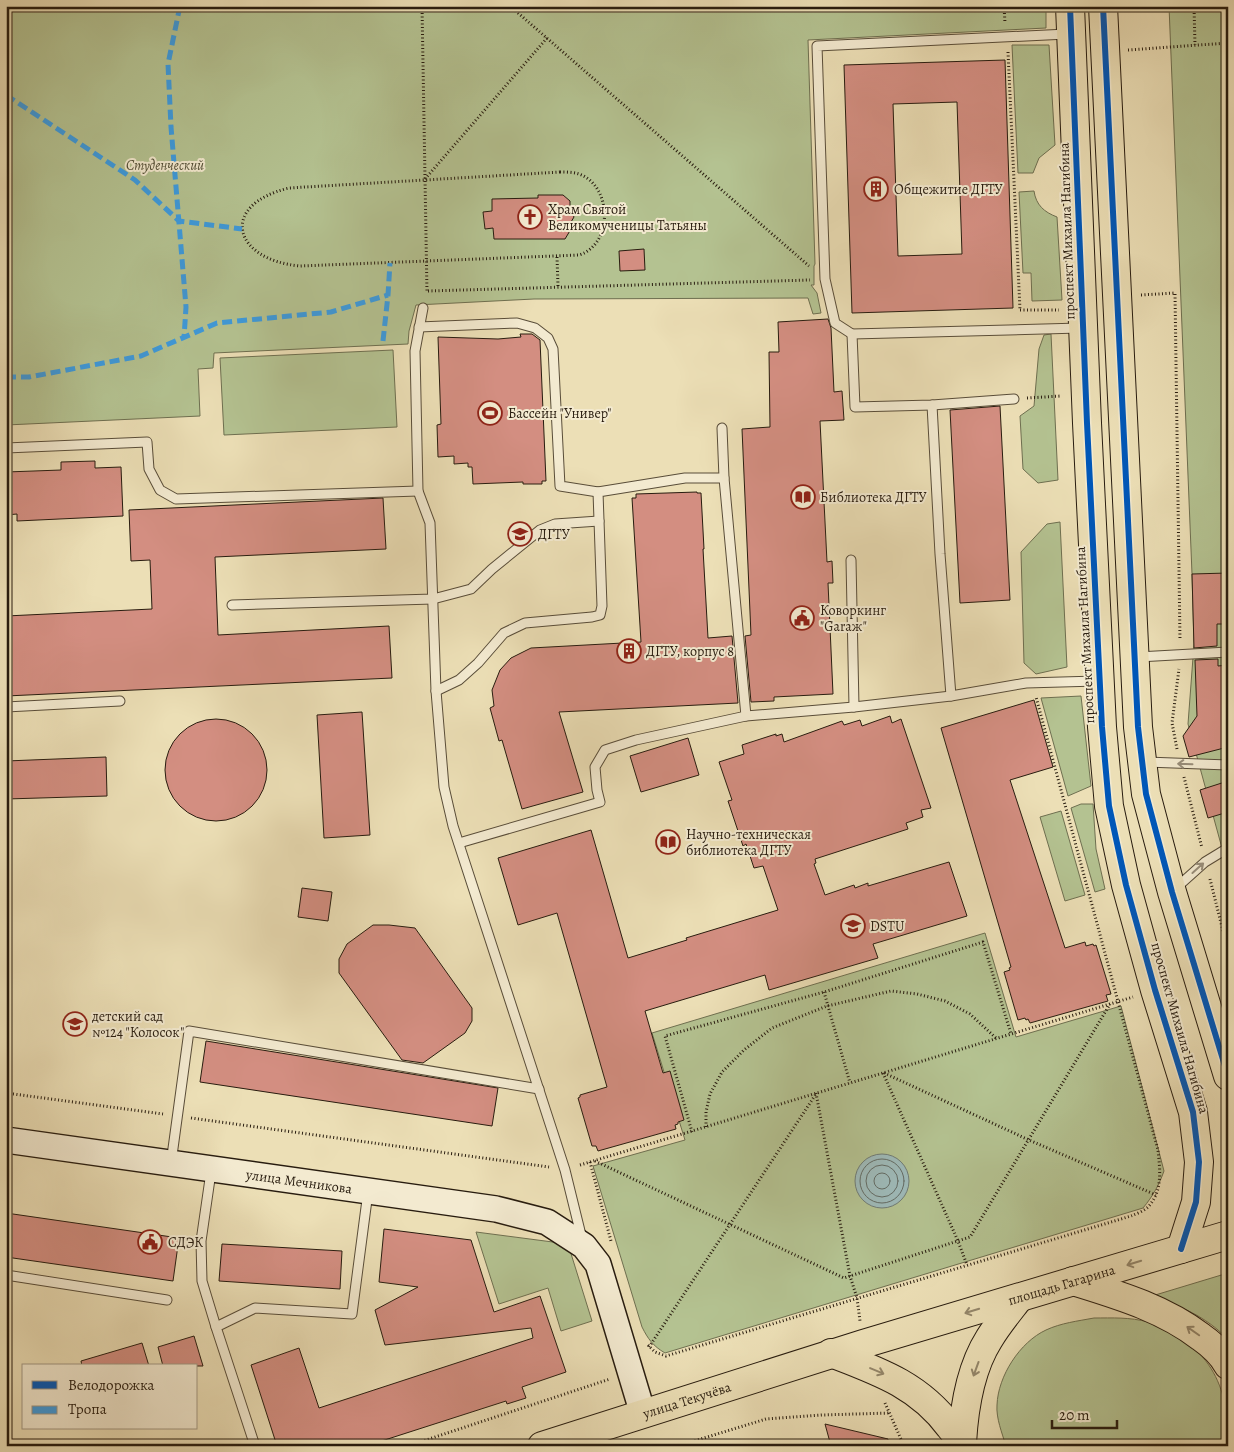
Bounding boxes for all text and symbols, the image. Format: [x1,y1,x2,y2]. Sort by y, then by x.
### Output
street label: проспект Михаила Нагибина [1054,142,1080,320]
park label: Студенческий [126,156,204,175]
building icon: Общежитие ДГТУ [863,176,889,202]
place label: Общежитие ДГТУ [894,180,1003,199]
place label: Храм Святой Великомученицы Татьяны [548,200,707,235]
church icon: Храм Святой Великомученицы Татьяны [517,204,543,230]
sports icon: Бассейн "Универ" [477,400,503,426]
place label: Бассейн "Универ" [508,404,612,423]
library icon: Библиотека ДГТУ [790,484,816,510]
place label: Библиотека ДГТУ [820,488,927,507]
school or university icon: ДГТУ [507,521,533,547]
place label: ДГТУ [538,525,570,544]
street label: проспект Михаила Нагибина [1071,545,1099,724]
place label: Коворкинг "Gаraж" [820,601,886,636]
public building icon: Коворкинг "Gаraж" [789,605,815,631]
building icon: ДГТУ, корпус 8 [616,638,642,664]
place label: ДГТУ, корпус 8 [646,642,734,661]
one-way arrow [1177,759,1193,768]
place label: Научно-техническая библиотека ДГТУ [686,825,811,860]
library icon: Научно-техническая библиотека ДГТУ [655,829,681,855]
one-way arrow [1192,862,1205,874]
school or university icon: DSTU [840,913,866,939]
place label: DSTU [870,917,905,936]
street label: проспект Михаила Нагибина [1146,940,1214,1116]
place label: детский сад №124 "Колосок" [91,1007,184,1042]
school or university icon: детский сад №124 "Колосок" [62,1011,88,1037]
street label: улица Мечникова [244,1164,354,1198]
public building icon: СДЭК [137,1229,163,1255]
place label: СДЭК [168,1233,203,1252]
one-way arrow [1126,1259,1142,1269]
street label: площадь Гагарина [1006,1260,1118,1310]
one-way arrow [965,1307,981,1317]
one-way arrow [1186,1326,1200,1336]
one-way arrow [971,1360,980,1376]
legend [22,1364,198,1430]
one-way arrow [869,1366,884,1376]
text: Велодорожка [68,1375,155,1395]
street label: улица Текучёва [639,1377,734,1423]
scale bar [1052,1397,1116,1429]
text: Тропа [68,1399,107,1419]
text: 20 m [1059,1405,1090,1425]

